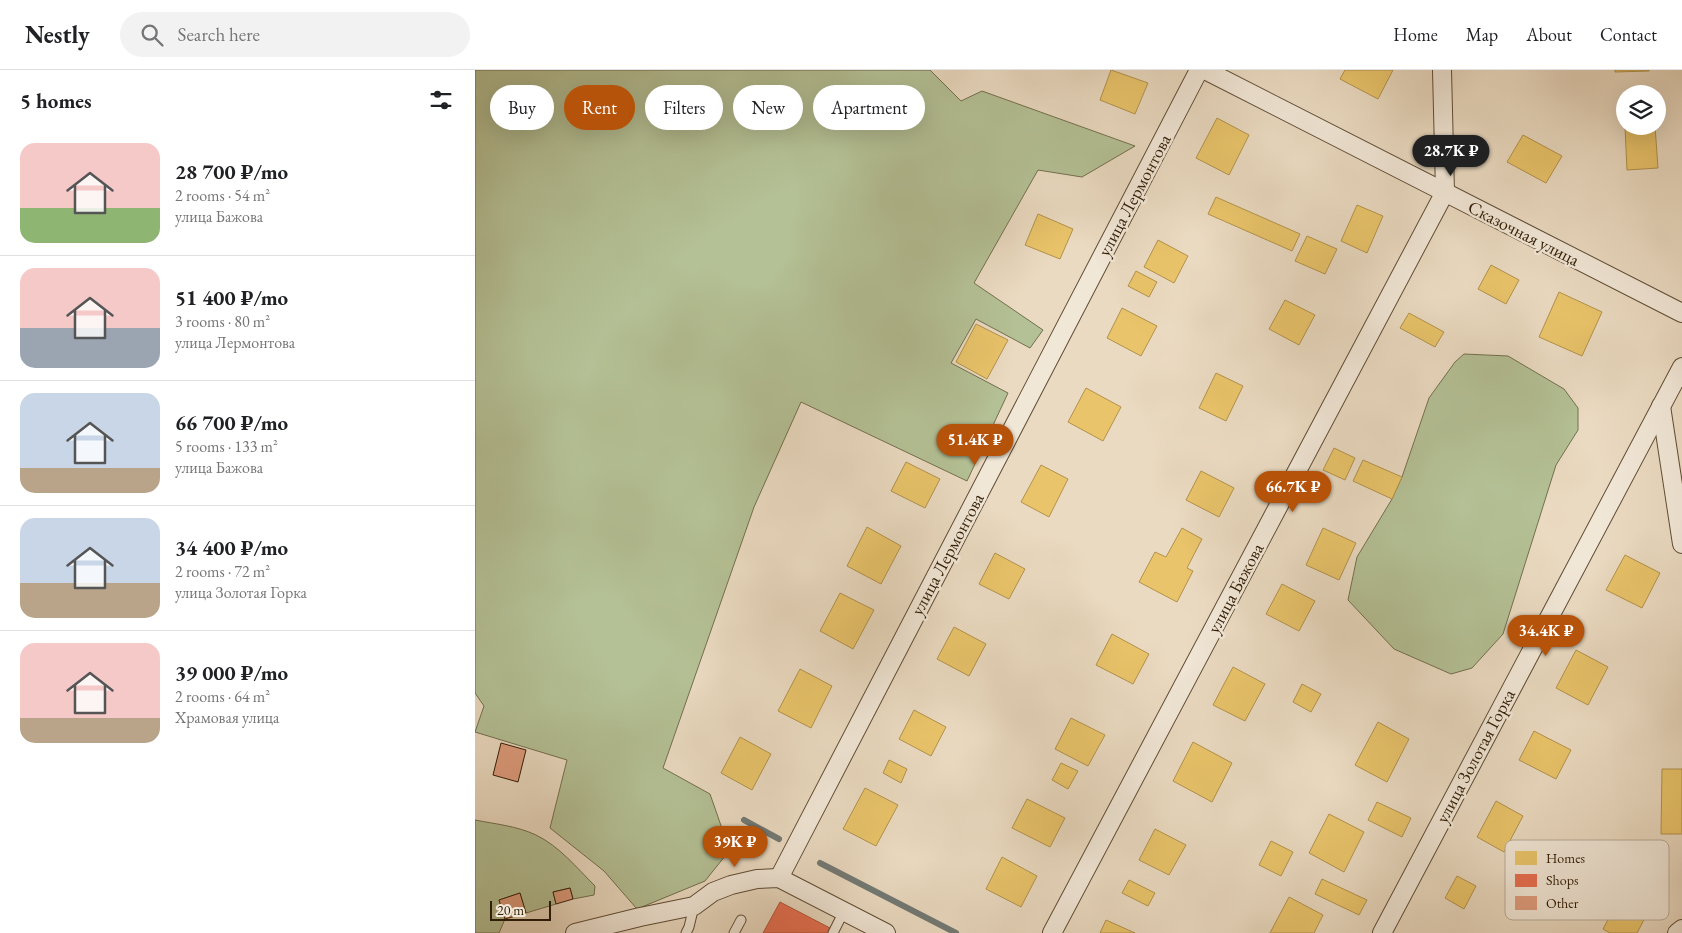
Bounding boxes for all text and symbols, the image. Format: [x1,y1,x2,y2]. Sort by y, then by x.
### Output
search box [120,12,470,57]
text: Nestly [25,19,90,50]
icon: search [138,21,166,49]
text: Search here [178,22,260,47]
text: Home [1393,23,1438,46]
text: Map [1466,23,1498,46]
text: About [1526,23,1572,46]
text: Contact [1600,23,1657,46]
chip: Buy [490,85,554,130]
chip: Rent [564,85,635,130]
chip: Filters [645,85,723,130]
chip: New [733,85,803,130]
chip: Apartment [813,85,925,130]
map controls [1616,85,1666,135]
button: layers [1616,85,1666,135]
icon: filters [427,86,455,114]
text: 5 homes [20,87,92,114]
street label: улица Лермонтова [1092,129,1176,260]
pin: 28.7K ₽ [1405,134,1497,177]
text: 28.7K ₽ [1423,140,1479,161]
text: 28 700 ₽/mo [175,158,288,185]
icon: home [60,163,120,223]
text: 2 rooms · 54 m² [175,185,270,206]
street label: Сказочная улица [1464,195,1584,271]
text: улица Бажова [175,206,263,227]
text: 51 400 ₽/mo [175,284,288,311]
icon: home [60,288,120,348]
text: 3 rooms · 80 m² [175,311,270,332]
text: улица Лермонтова [175,332,295,353]
text: 66 700 ₽/mo [175,409,288,436]
icon: home [60,413,120,473]
pin: 51.4K ₽ [929,424,1021,466]
text: 51.4K ₽ [947,429,1003,450]
text: 5 rooms · 133 m² [175,436,278,457]
text: улица Бажова [175,457,263,478]
pin: 66.7K ₽ [1247,470,1339,513]
text: 66.7K ₽ [1265,476,1321,497]
street label: улица Лермонтова [905,488,989,619]
text: 34 400 ₽/mo [175,534,288,561]
icon: home [60,538,120,598]
street label: улица Бажова [1202,538,1269,637]
text: 2 rooms · 72 m² [175,561,270,582]
text: улица Золотая Горка [175,582,307,603]
pin: 34.4K ₽ [1500,614,1592,657]
text: 34.4K ₽ [1518,620,1574,641]
text: 39 000 ₽/mo [175,659,288,686]
icon: home [60,663,120,723]
street label: улица Золотая Горка [1430,684,1520,827]
text: 2 rooms · 64 m² [175,686,270,707]
text: Храмовая улица [175,707,279,728]
pin: 39K ₽ [700,826,770,868]
text: 39K ₽ [714,831,756,852]
legend [1505,840,1669,920]
text: Homes [1546,849,1586,867]
text: Shops [1546,871,1579,889]
text: Other [1546,894,1579,912]
scale bar [490,898,551,921]
text: 20 m [497,901,524,919]

